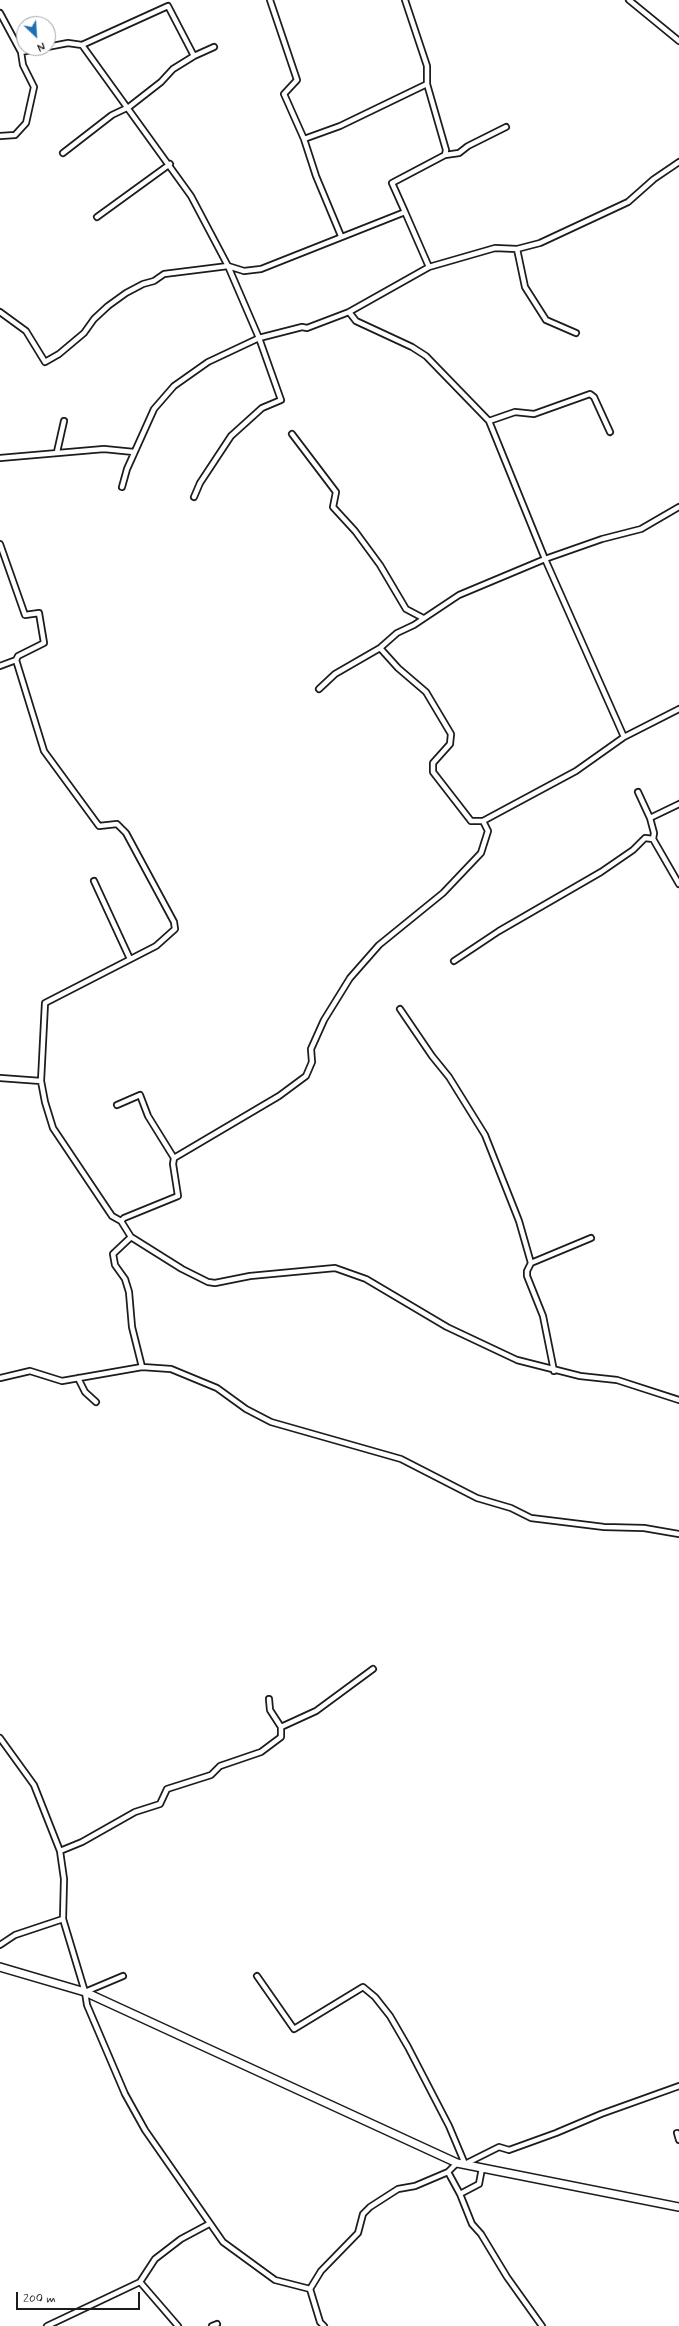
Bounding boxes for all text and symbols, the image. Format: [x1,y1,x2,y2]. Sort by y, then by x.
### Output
north arrow [16,16,56,56]
text: N [34,38,47,54]
scale bar [18,2284,142,2310]
text: 200 m [23,2291,56,2307]

